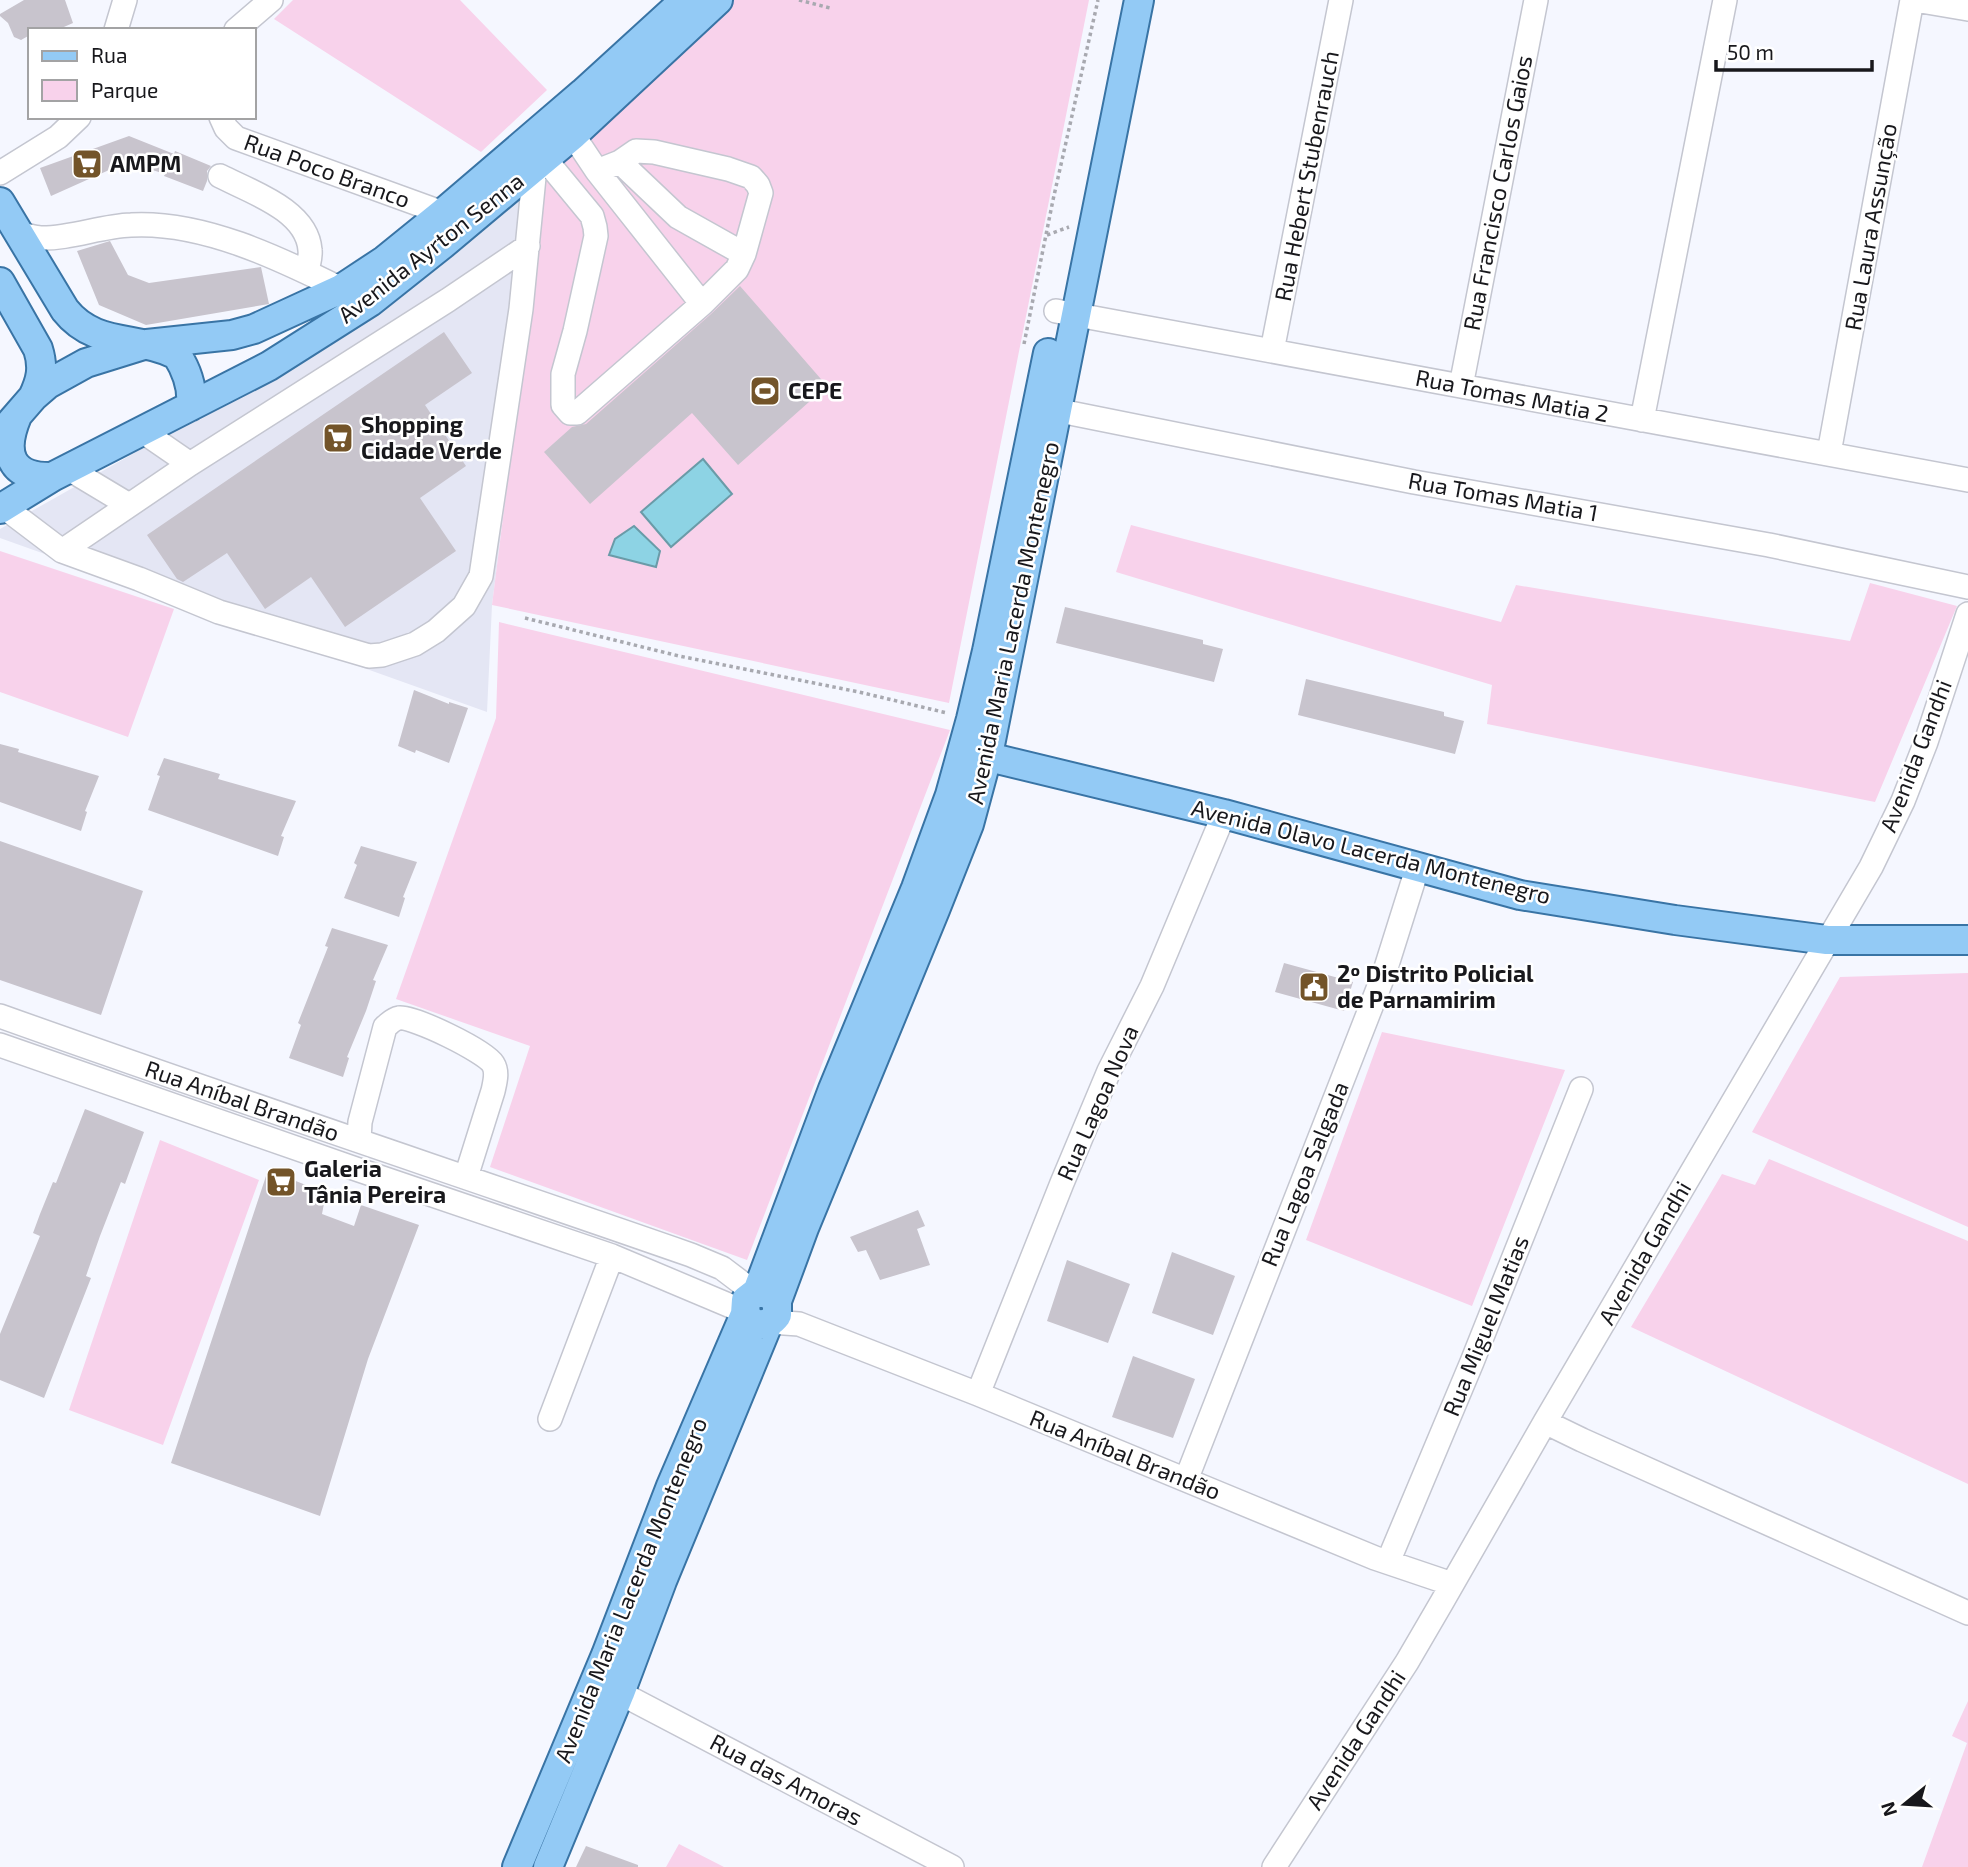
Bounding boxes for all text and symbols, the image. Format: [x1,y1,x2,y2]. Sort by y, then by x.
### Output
legend [28,28,256,119]
scale bar [1716,28,1872,72]
text: 50 m [1727,39,1774,64]
text: Rua [91,42,127,67]
street label: Rua Hebert Stubenrauch [1268,48,1344,303]
street label: Rua Francisco Carlos Gaios [1457,53,1537,333]
text: Parque [91,77,158,102]
street label: Rua Laura Assunção [1838,121,1903,333]
street label: Rua Poco Branco [241,127,414,213]
supermarket icon: AMPM [70,147,104,181]
place label: AMPM [110,149,181,177]
street label: Avenida Ayrton Senna [332,166,529,328]
street label: Rua Tomas Matia 2 [1413,363,1611,427]
sports icon: CEPE [748,374,782,408]
place label: CEPE [788,376,842,404]
place label: Shopping Cidade Verde [361,410,502,464]
supermarket icon: Shopping Cidade Verde [321,421,355,455]
street label: Avenida Maria Lacerda Montenegro [960,439,1064,807]
street label: Rua Tomas Matia 1 [1406,466,1600,526]
street label: Avenida Gandhi [1873,676,1957,836]
street label: Avenida Olavo Lacerda Montenegro [1189,793,1554,909]
place label: 2º Distrito Policial de Parnamirim [1337,959,1534,1013]
public building icon: 2º Distrito Policial de Parnamirim [1297,970,1331,1004]
street label: Rua Lagoa Nova [1050,1021,1144,1185]
street label: Rua Aníbal Brandão [142,1054,343,1146]
street label: Rua Lagoa Salgada [1254,1077,1354,1270]
place label: Galeria Tânia Pereira [304,1154,446,1208]
supermarket icon: Galeria Tânia Pereira [264,1165,298,1199]
street label: Avenida Gandhi [1592,1176,1696,1329]
street label: Rua Miguel Matias [1436,1231,1534,1420]
street label: Rua Aníbal Brandão [1026,1403,1225,1505]
street label: Avenida Maria Lacerda Montenegro [548,1413,712,1766]
street label: Avenida Gandhi [1300,1664,1411,1815]
street label: Rua das Amoras [706,1727,867,1831]
north arrow [1870,1769,1940,1839]
text: N [1875,1799,1901,1819]

